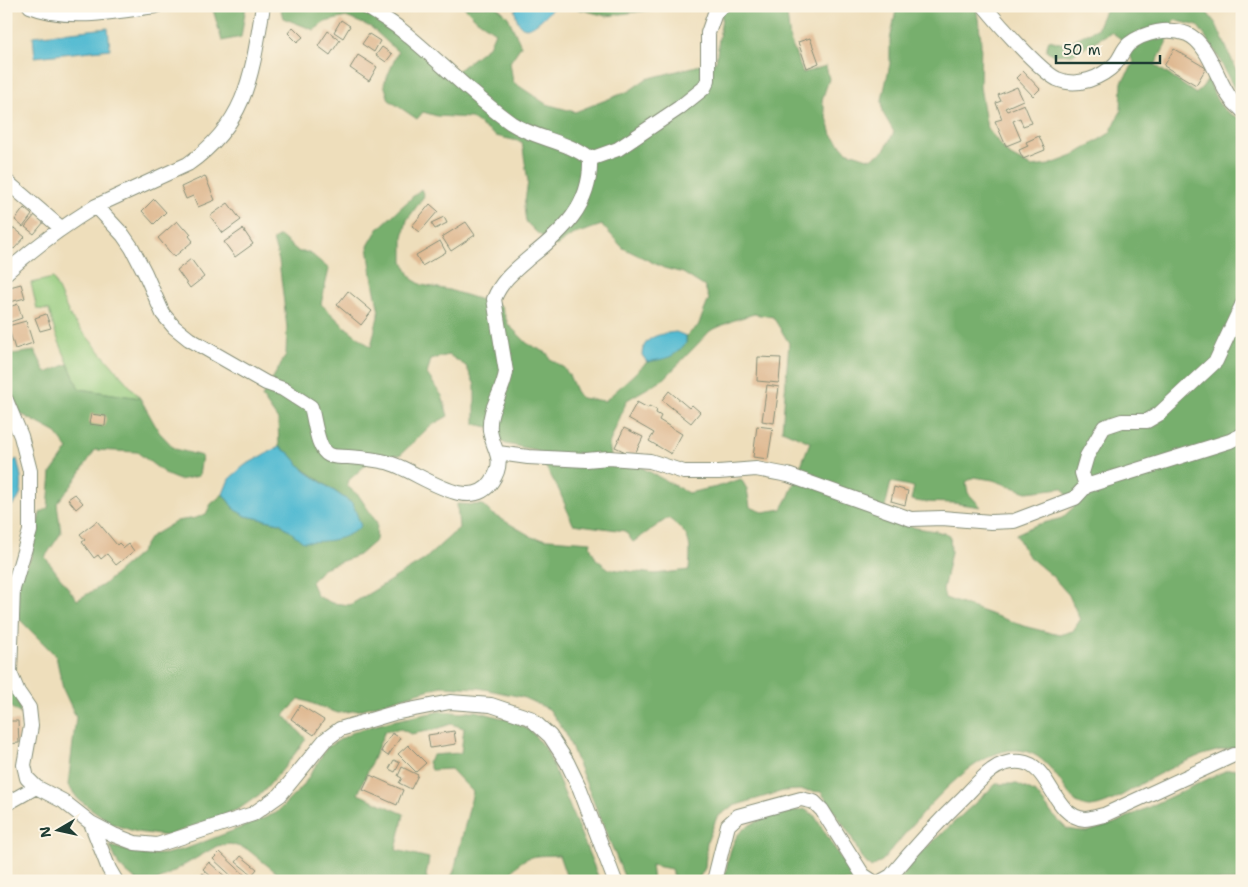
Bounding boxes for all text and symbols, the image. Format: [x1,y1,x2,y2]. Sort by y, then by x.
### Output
scale bar [1056,32,1159,64]
text: 50 m [1063,40,1101,60]
north arrow [32,804,82,854]
text: N [35,825,55,839]

